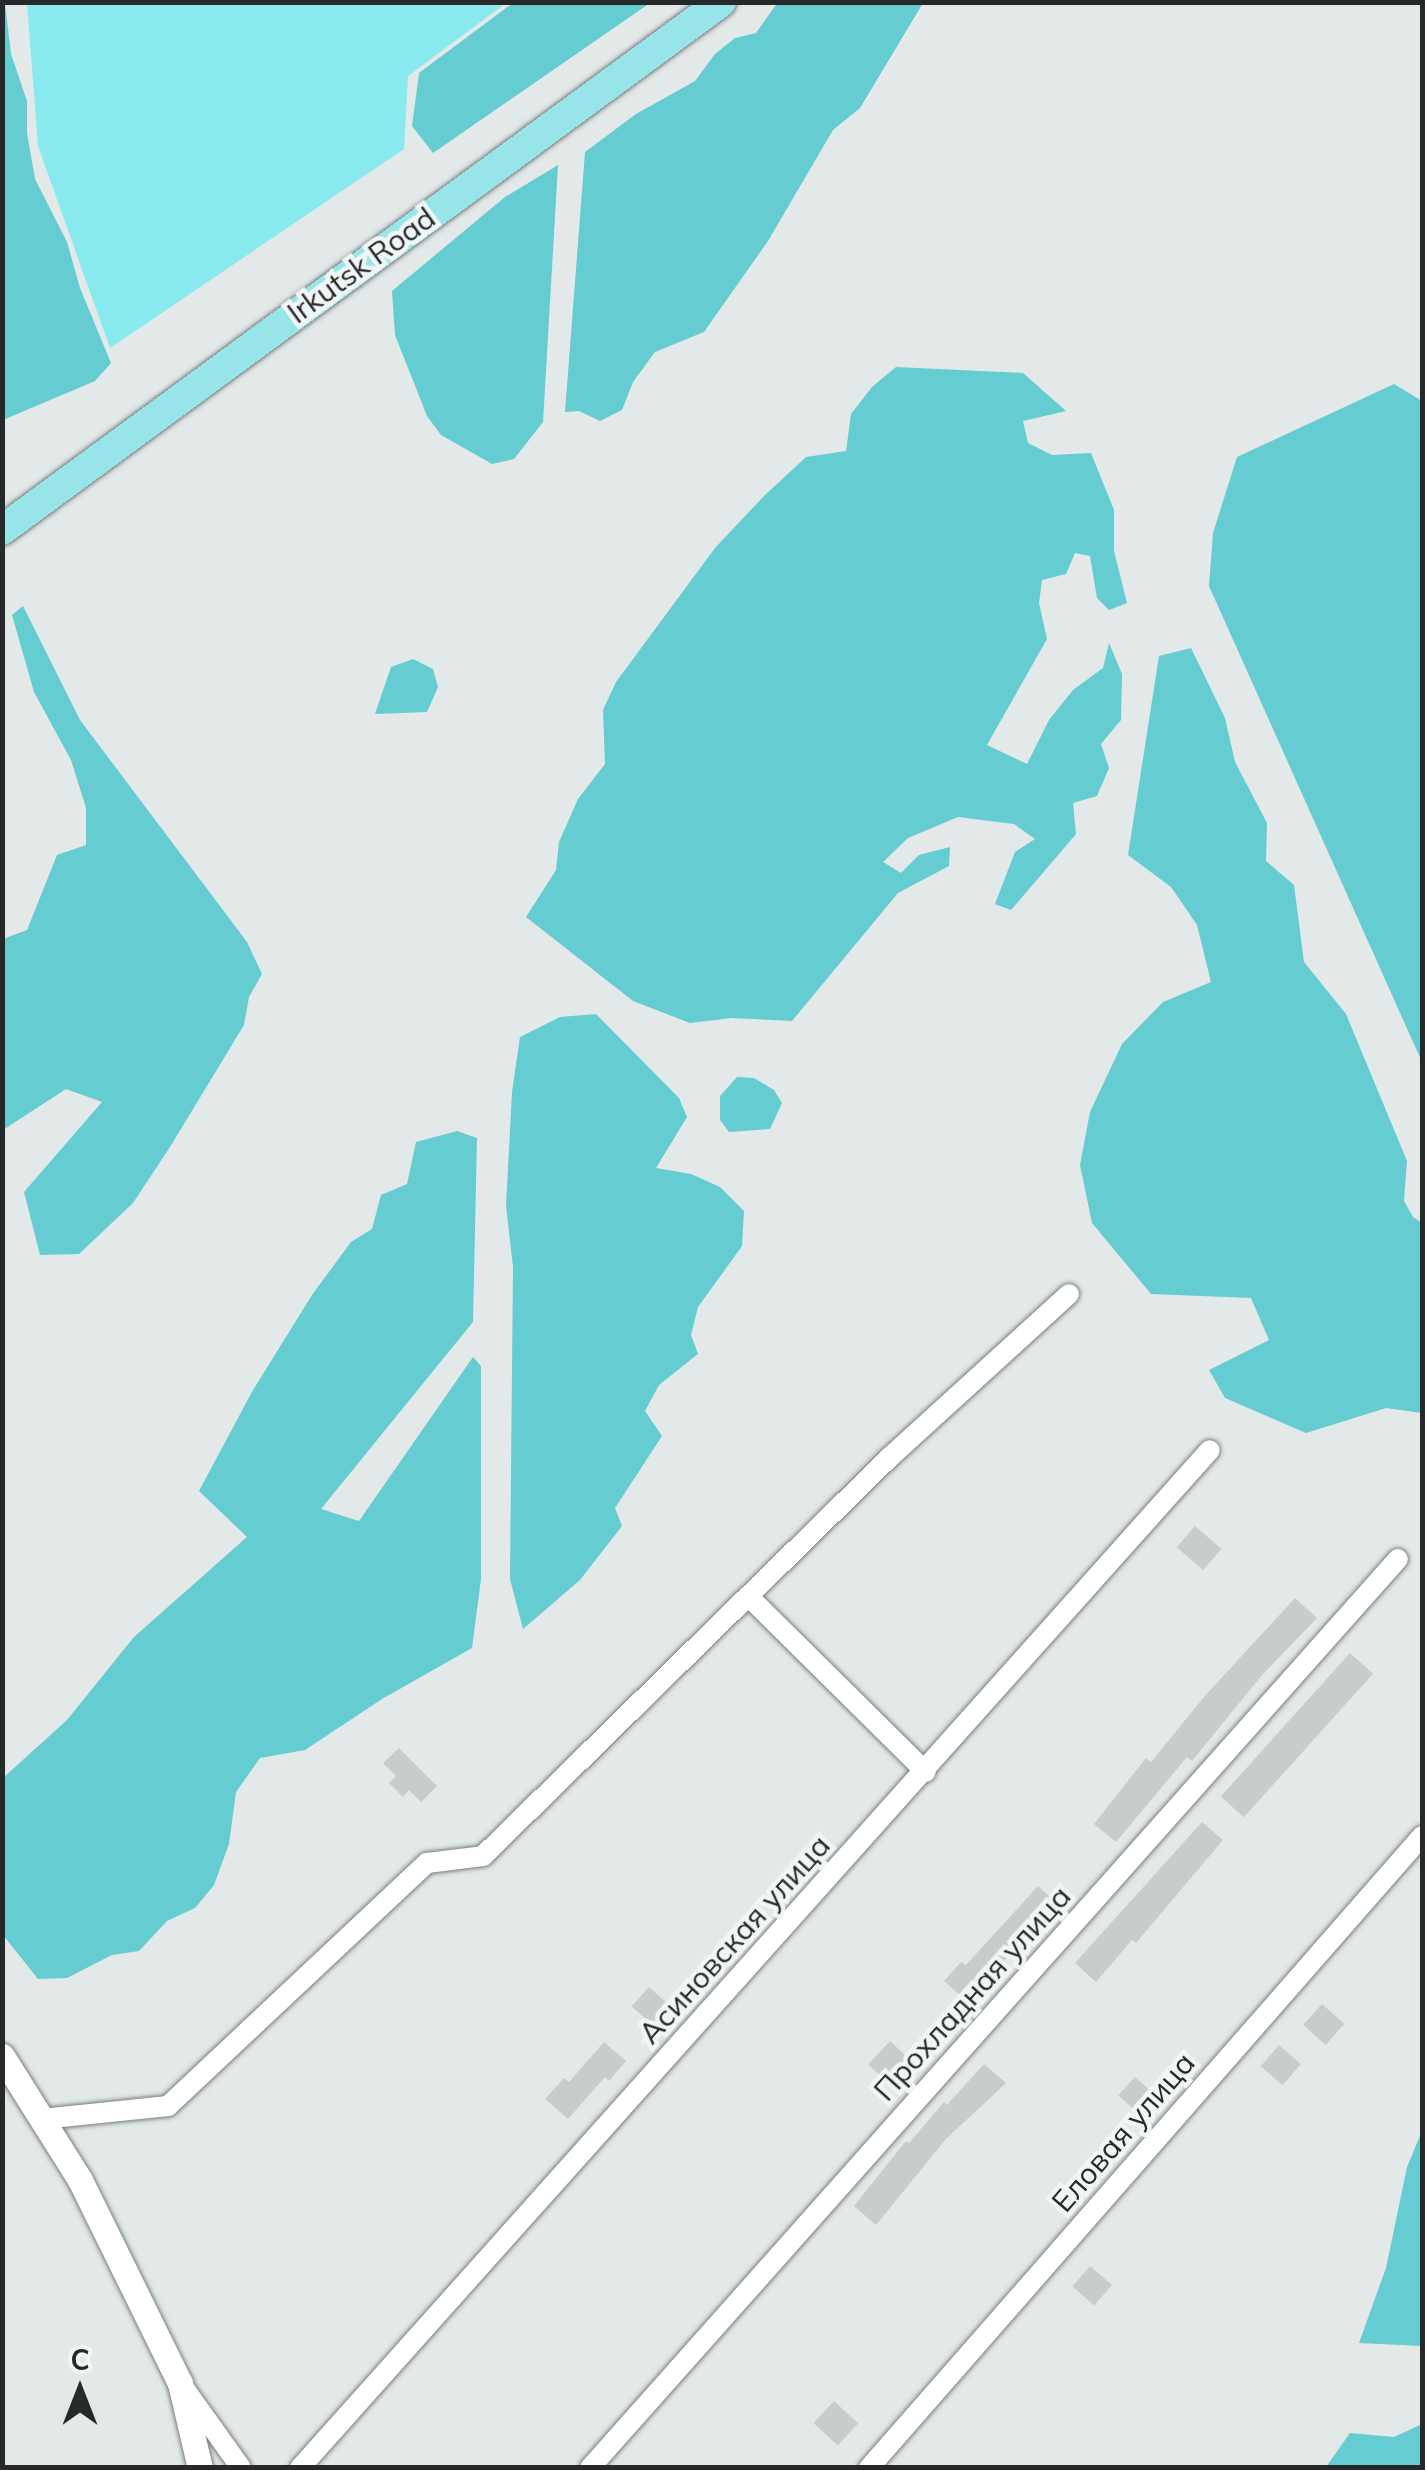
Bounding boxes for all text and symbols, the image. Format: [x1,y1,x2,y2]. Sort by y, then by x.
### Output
street label: Irkutsk Road [280,199,442,331]
street label: Асиновская улица [631,1827,837,2051]
street label: Прохладная улица [866,1878,1078,2108]
street label: Еловая улица [1044,2045,1202,2219]
north arrow [30,2340,130,2440]
text: С [70,2342,90,2377]

